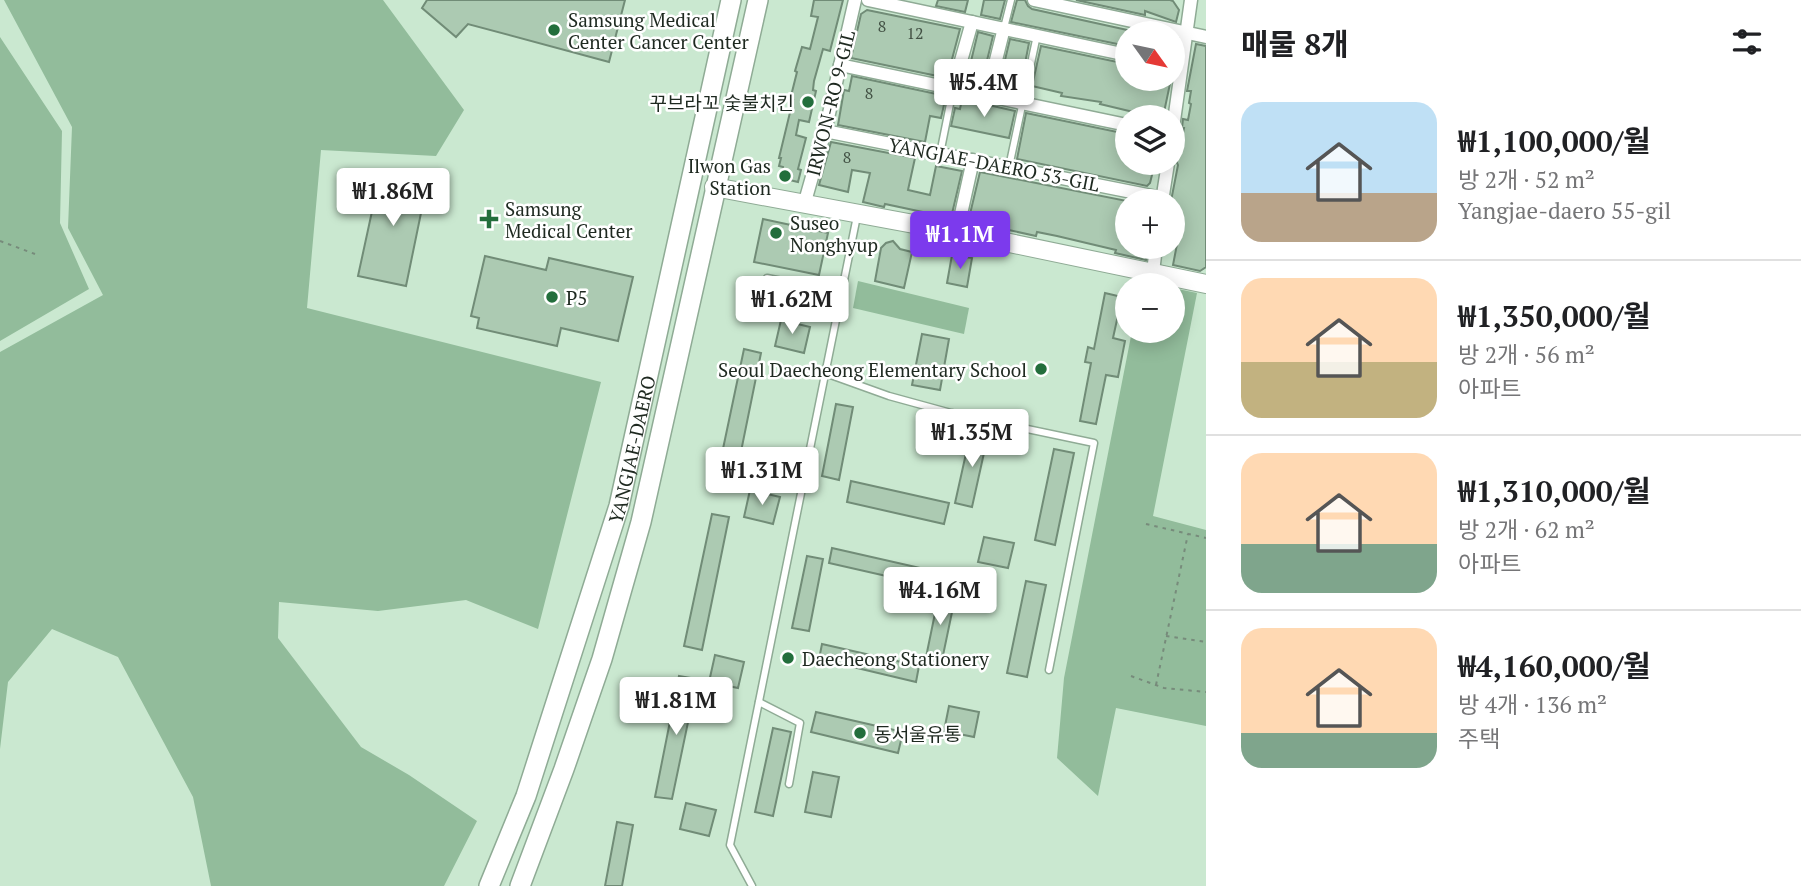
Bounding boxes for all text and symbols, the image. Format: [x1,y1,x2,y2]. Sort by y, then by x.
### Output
place label: Samsung Medical Center Cancer Center [568,7,749,54]
house number: 8 [878,15,886,37]
north arrow [1115,21,1185,91]
map controls [1115,21,1185,343]
marker: Samsung Medical Center Cancer Center [546,22,562,38]
house number: 12 [906,22,924,44]
icon: filters [1728,23,1766,61]
text: 매물 8개 [1241,24,1349,64]
street label: IRWON-RO 9-GIL [800,27,860,179]
pin: ₩5.4M [935,60,1033,119]
text: ₩5.4M [950,66,1018,97]
house number: 8 [865,82,873,104]
place label: 꾸브라꼬 숯불치킨 [650,90,794,115]
marker: 꾸브라꼬 숯불치킨 [800,94,816,110]
button: layers [1115,105,1185,175]
text: ₩1,100,000/월 [1458,121,1651,161]
icon: home [1297,130,1381,214]
street label: YANGJAE-DAERO 53-GIL [886,131,1102,197]
house number: 8 [843,146,851,168]
place label: Ilwon Gas Station [688,153,771,200]
text: 방 2개 · 52 m² [1458,164,1595,195]
pin: ₩1.86M [336,168,450,228]
marker: Ilwon Gas Station [777,168,793,184]
text: ₩1.86M [353,175,433,206]
button: + [1115,189,1185,259]
text: Yangjae-daero 55-gil [1458,195,1671,226]
place label: Samsung Medical Center [505,196,633,243]
marker: Samsung Medical Center [479,209,499,229]
place label: Suseo Nonghyup [790,210,878,257]
pin: ₩1.1M [911,212,1009,271]
text: ₩1.1M [926,218,994,249]
marker: Suseo Nonghyup [768,225,784,241]
button: − [1115,273,1185,343]
pin: ₩1.62M [735,276,849,336]
text: ₩1.62M [752,283,832,314]
place label: P5 [566,285,587,310]
marker: P5 [544,289,560,305]
text: ₩1,350,000/월 [1458,296,1651,336]
icon: home [1297,306,1381,390]
text: 방 2개 · 56 m² [1458,339,1595,370]
place label: Seoul Daecheong Elementary School [718,357,1027,382]
marker: Seoul Daecheong Elementary School [1033,361,1049,377]
street label: YANGJAE-DAERO [602,373,660,526]
text: 아파트 [1458,373,1521,404]
pin: ₩1.35M [915,410,1029,469]
text: ₩1.35M [932,416,1012,447]
pin: ₩1.31M [705,448,819,507]
text: ₩1.31M [722,454,802,485]
text: ₩1,310,000/월 [1458,471,1651,511]
icon: home [1297,481,1381,565]
text: 방 2개 · 62 m² [1458,514,1595,545]
text: 아파트 [1458,548,1521,579]
pin: ₩4.16M [883,568,997,627]
text: ₩4.16M [900,574,980,605]
place label: Daecheong Stationery [802,646,989,671]
text: ₩4,160,000/월 [1458,646,1651,686]
marker: Daecheong Stationery [780,650,796,666]
icon: home [1297,656,1381,740]
pin: ₩1.81M [619,678,733,737]
text: ₩1.81M [636,684,716,715]
text: 방 4개 · 136 m² [1458,689,1607,720]
place label: 동서울유통 [874,721,961,746]
text: 주택 [1458,723,1500,754]
marker: 동서울유통 [852,725,868,741]

